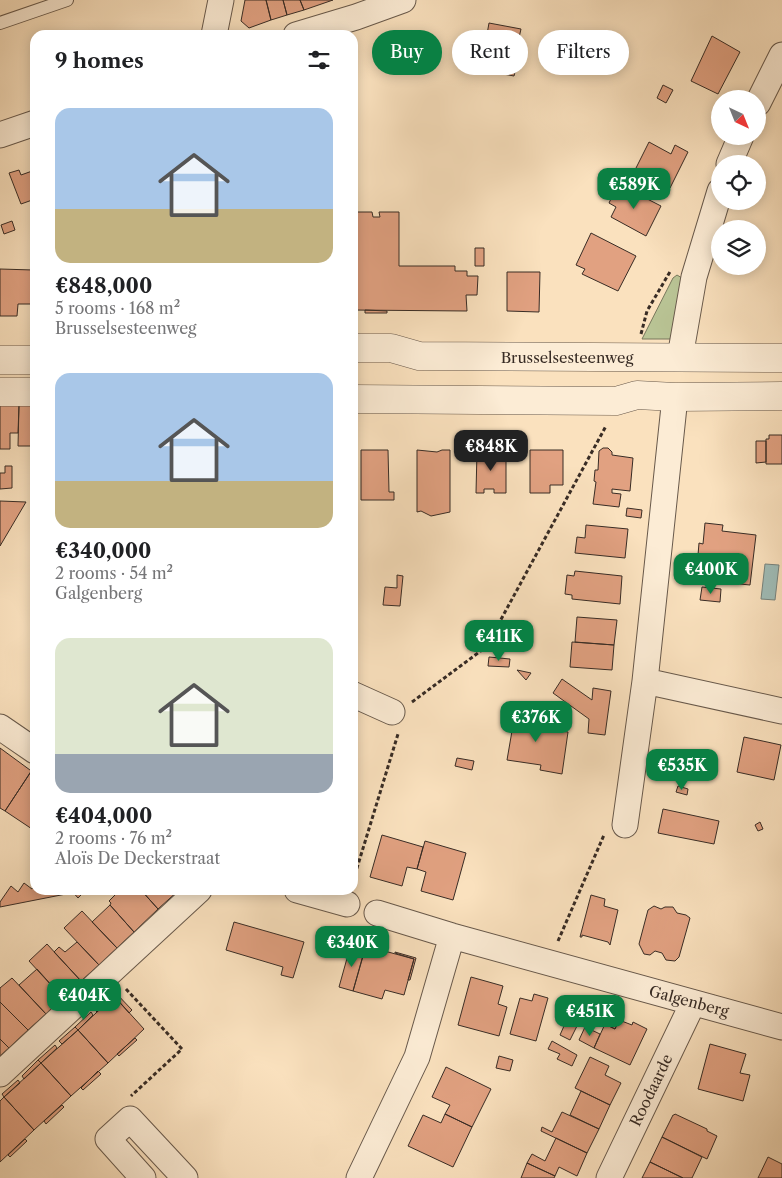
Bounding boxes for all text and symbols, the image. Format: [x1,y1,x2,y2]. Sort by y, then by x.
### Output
chip: Buy [372,30,442,75]
chip: Rent [452,30,528,75]
chip: Filters [538,30,629,75]
icon: filters [305,46,333,74]
text: 9 homes [55,48,144,73]
north arrow [711,90,766,145]
map controls [711,90,766,275]
icon: home [149,140,239,230]
button: locate [711,155,766,210]
pin: €589K [599,168,669,210]
text: €589K [608,174,660,194]
button: layers [711,220,766,275]
text: €848,000 [55,273,152,298]
text: 5 rooms · 168 m² [55,298,180,318]
text: Brusselsesteenweg [55,318,197,338]
street label: Brusselsesteenweg [501,348,633,367]
icon: home [149,405,239,495]
pin: €848K [456,430,526,472]
text: €848K [465,436,517,456]
text: €340,000 [55,538,151,563]
pin: €400K [676,552,746,595]
text: €400K [685,559,737,579]
text: 2 rooms · 54 m² [55,563,173,583]
text: Galgenberg [55,583,142,603]
pin: €411K [464,620,534,662]
text: €411K [476,626,522,646]
icon: home [149,670,239,760]
pin: €376K [501,700,571,743]
text: €376K [511,707,561,727]
pin: €535K [647,748,717,791]
text: €535K [657,755,707,775]
text: €404,000 [55,803,152,828]
text: 2 rooms · 76 m² [55,828,172,848]
text: Aloïs De Deckerstraat [55,848,220,868]
pin: €340K [317,926,387,968]
text: €340K [326,932,378,952]
pin: €404K [49,978,119,1021]
street label: Galgenberg [647,981,731,1021]
text: €404K [58,985,110,1005]
pin: €451K [555,994,625,1037]
text: €451K [566,1001,614,1021]
street label: Roodaarde [625,1051,677,1129]

